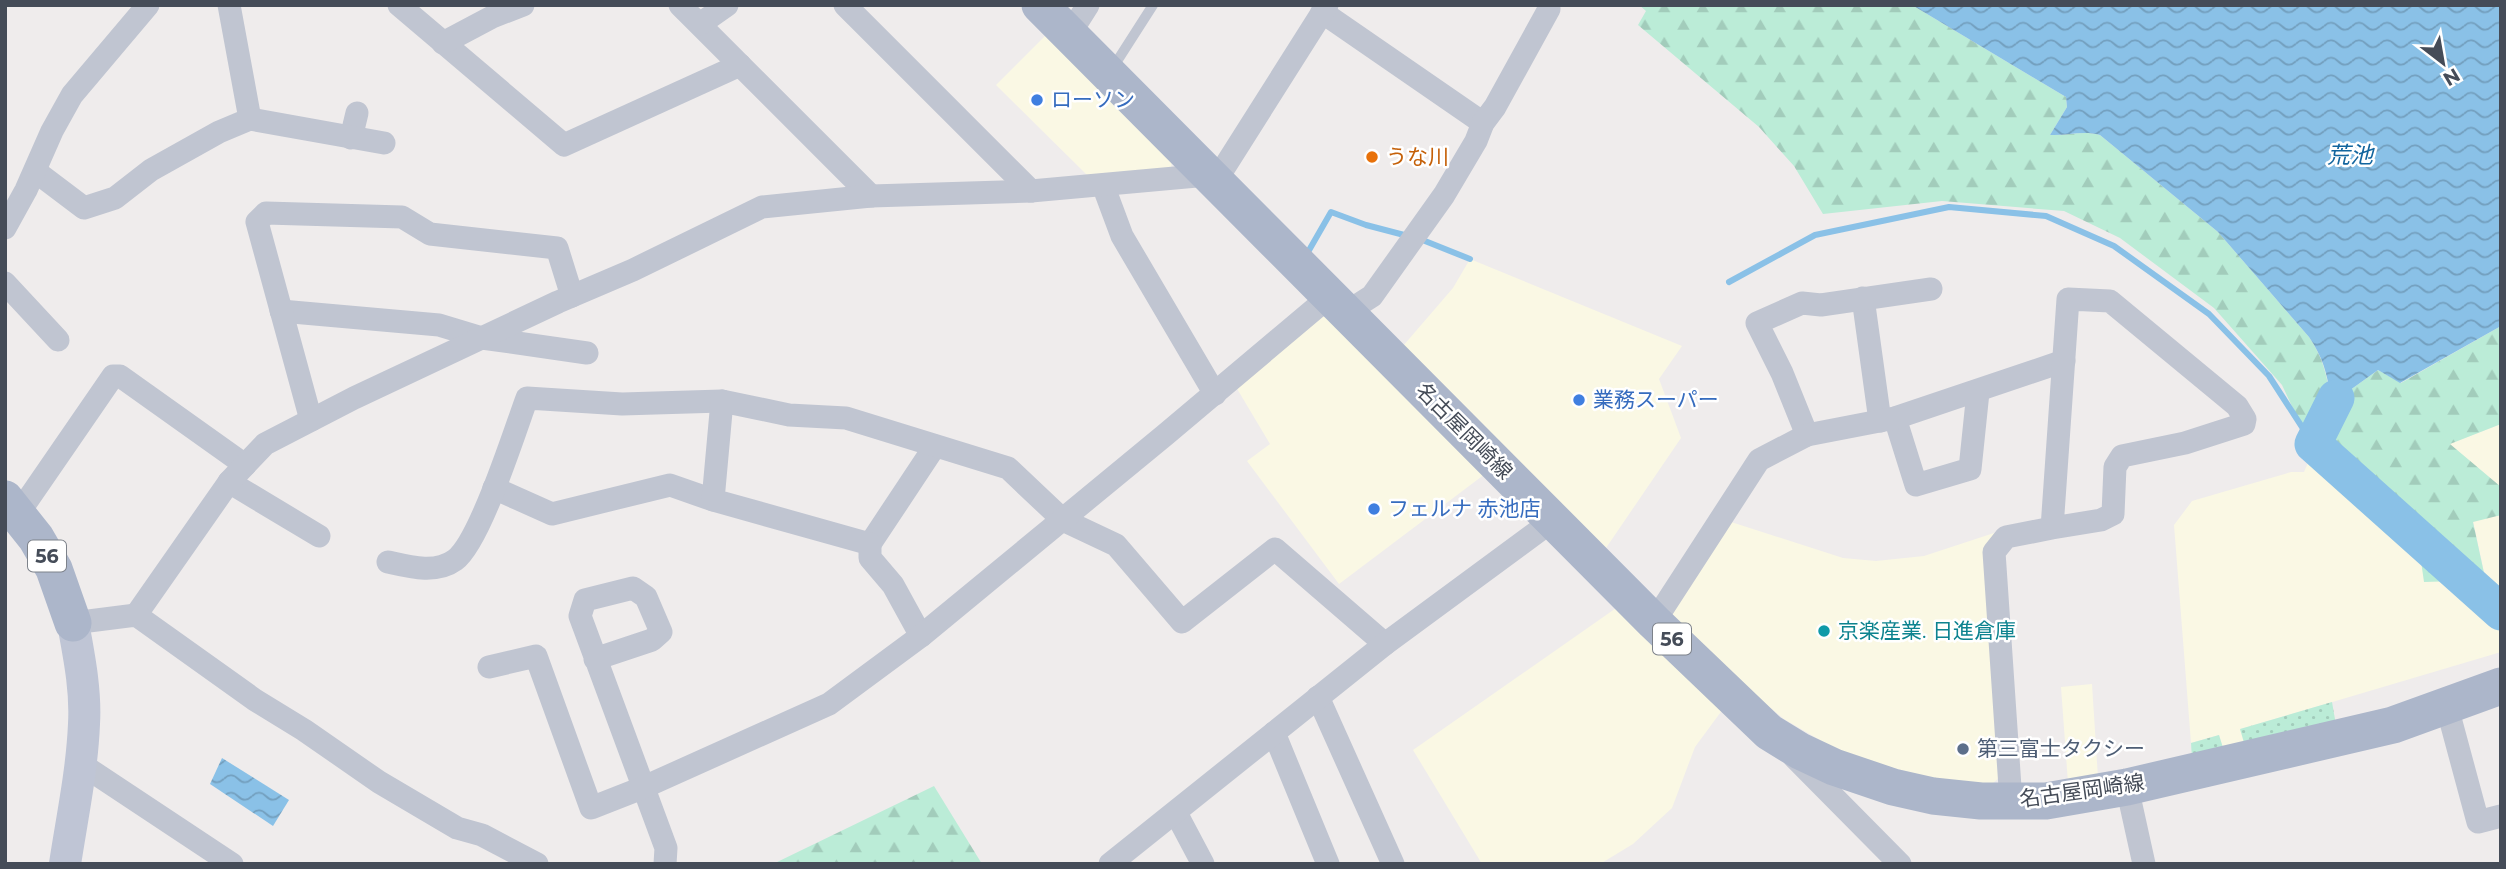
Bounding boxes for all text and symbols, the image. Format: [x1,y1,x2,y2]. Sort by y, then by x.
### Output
north arrow [2408,28,2478,98]
text: N [2439,63,2464,91]
place label: ローソン [1051,87,1135,112]
marker: ローソン [1029,92,1045,108]
water label: 荒池 [2327,141,2375,169]
place label: うな川 [1386,144,1449,169]
marker: うな川 [1364,149,1380,165]
street label: 名古屋岡崎線 [1411,377,1518,484]
place label: 業務スーパー [1593,387,1719,412]
marker: 業務スーパー [1571,392,1587,408]
place label: フェルナ 赤池店 [1388,496,1541,521]
marker: フェルナ 赤池店 [1366,501,1382,517]
road number: 56 [28,540,66,572]
place label: 京楽産業. 日進倉庫 [1838,618,2016,643]
marker: 京楽産業. 日進倉庫 [1816,623,1832,639]
road number: 56 [1653,624,1691,654]
place label: 第三富士タクシー [1977,736,2145,761]
marker: 第三富士タクシー [1955,741,1971,757]
street label: 名古屋岡崎線 [2018,769,2146,812]

